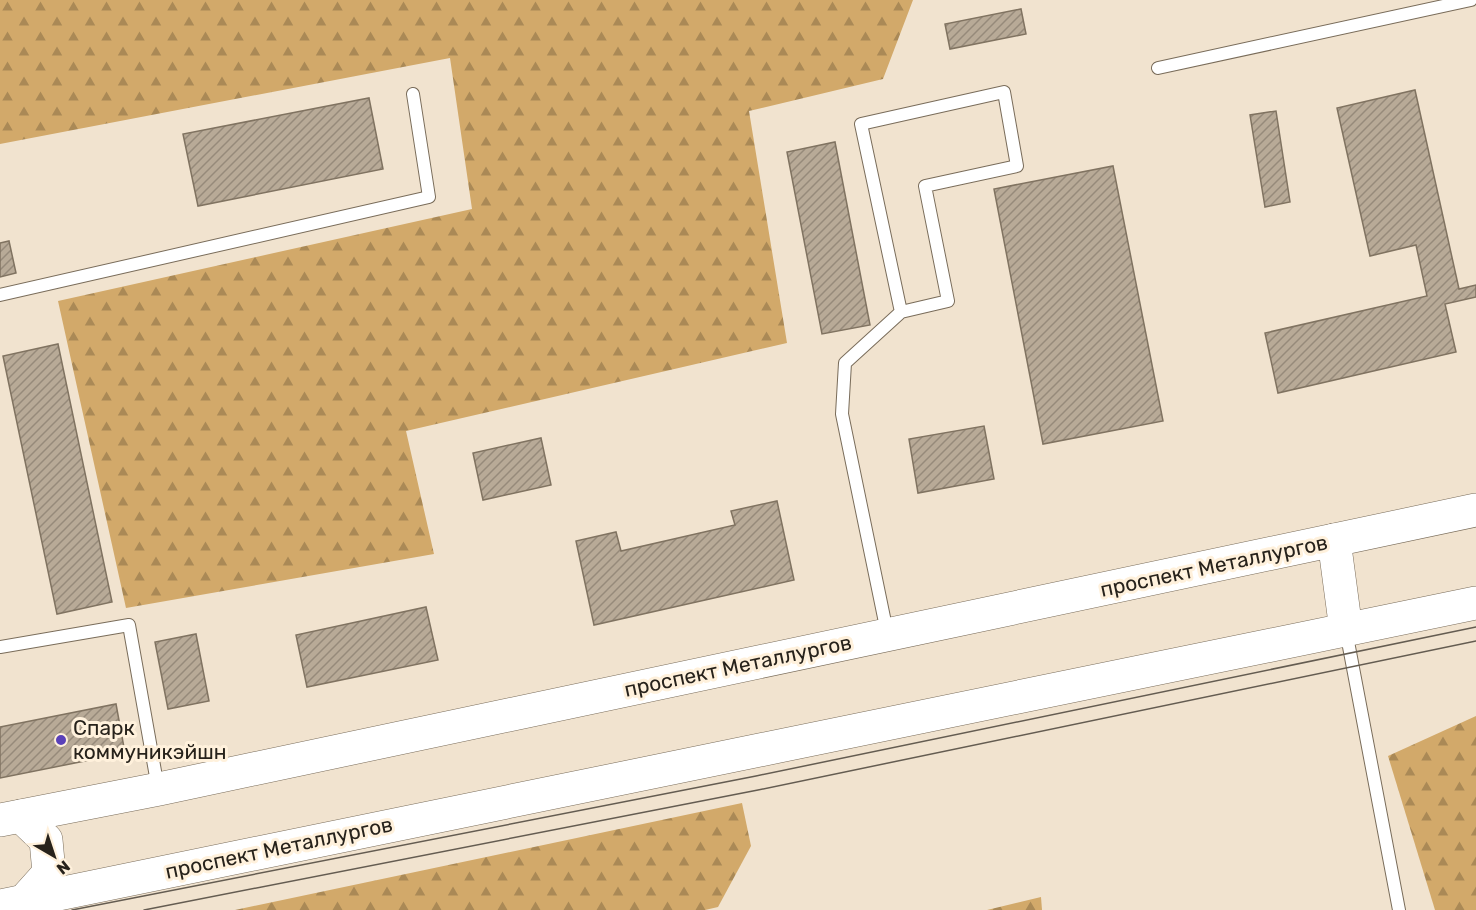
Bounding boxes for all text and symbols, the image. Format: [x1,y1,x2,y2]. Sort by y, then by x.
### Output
street label: проспект Металлургов [1098,529,1330,602]
street label: проспект Металлургов [622,629,854,702]
place label: Спарк коммуникэйшн [73,715,227,764]
marker: Спарк коммуникэйшн [54,733,68,747]
street label: проспект Металлургов [163,811,395,884]
north arrow [24,826,84,886]
text: N [53,856,74,878]

